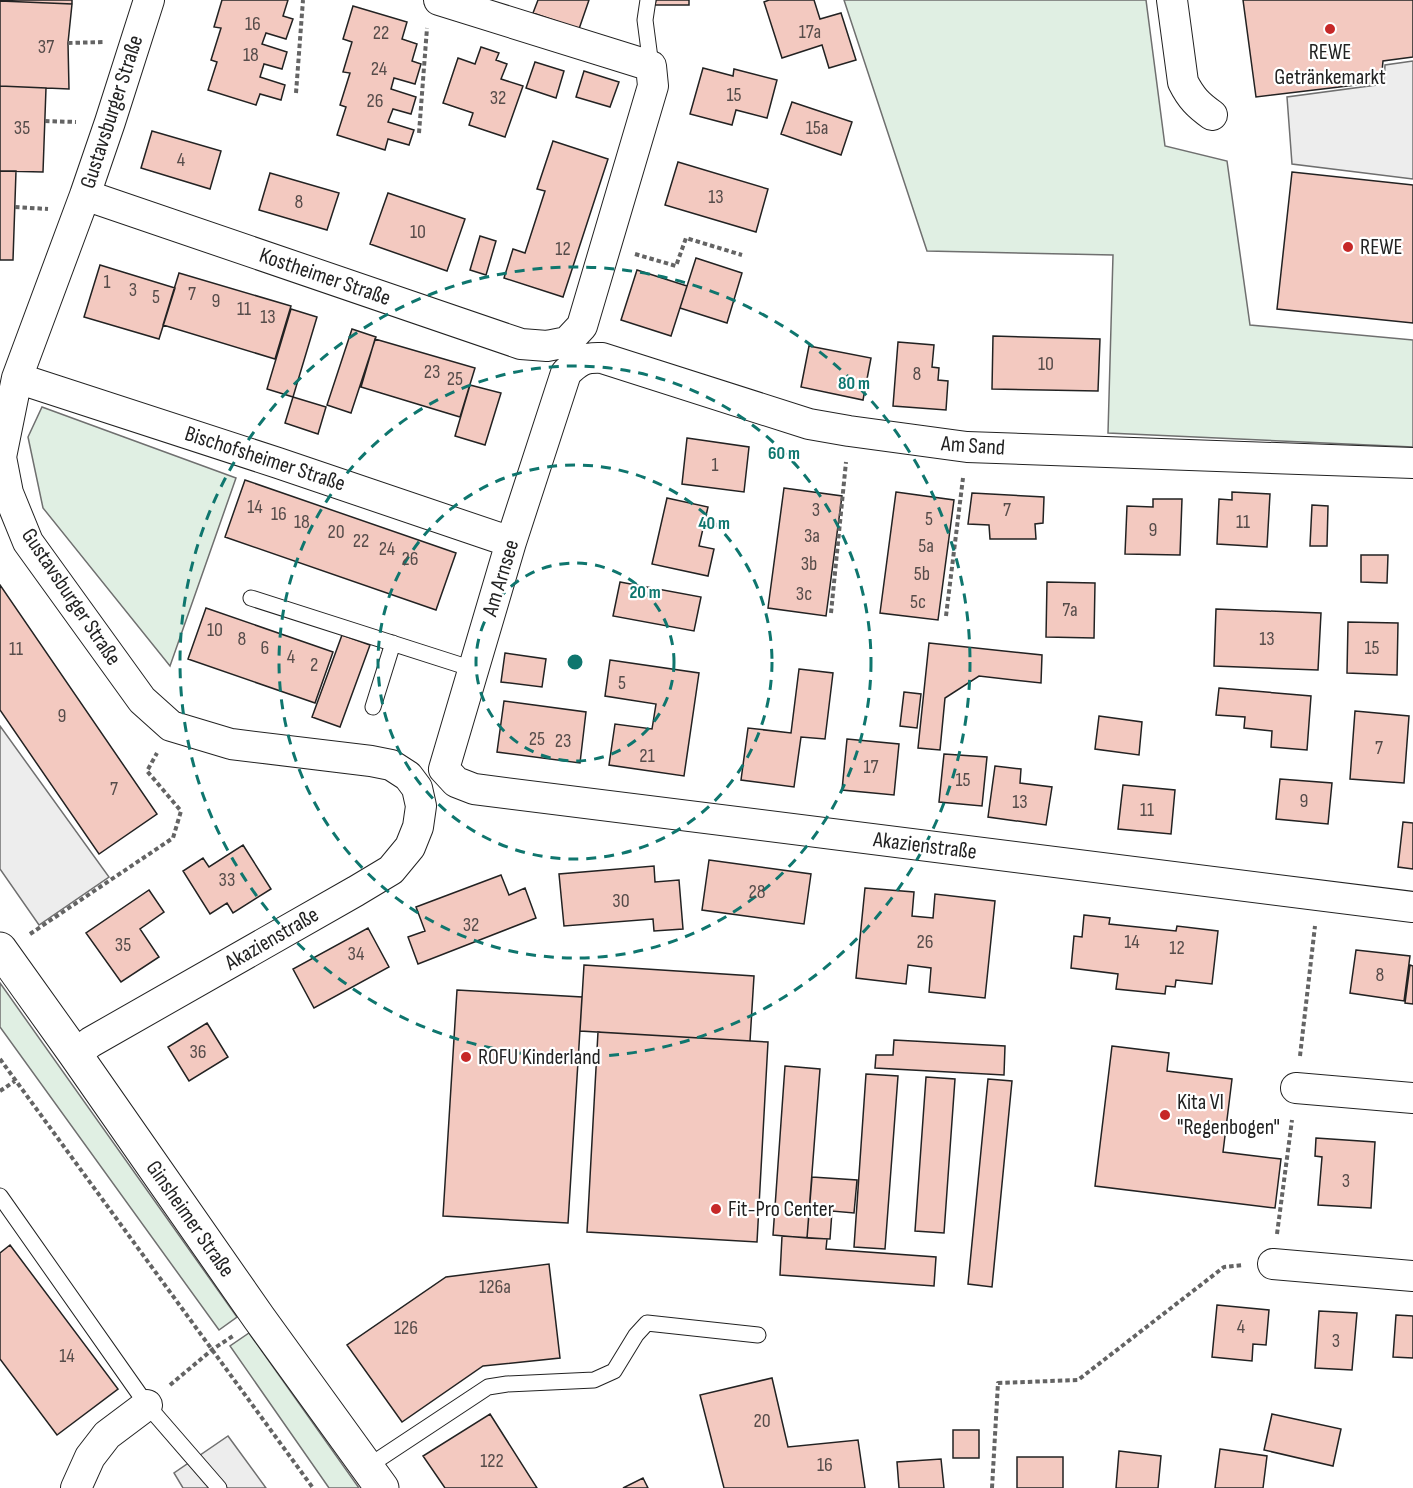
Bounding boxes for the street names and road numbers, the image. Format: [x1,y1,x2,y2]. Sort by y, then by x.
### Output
street label: Gustavsburger Straße [75,32,149,192]
street label: Kostheimer Straße [256,242,394,312]
street label: Bischofsheimer Straße [181,420,349,498]
street label: Am Sand [939,430,1006,462]
street label: Gustavsburger Straße [15,523,127,671]
street label: Am Arnsee [476,536,525,620]
street label: Akazienstraße [871,826,978,866]
street label: Akazienstraße [219,901,324,977]
street label: Ginsheimer Straße [140,1155,240,1283]

